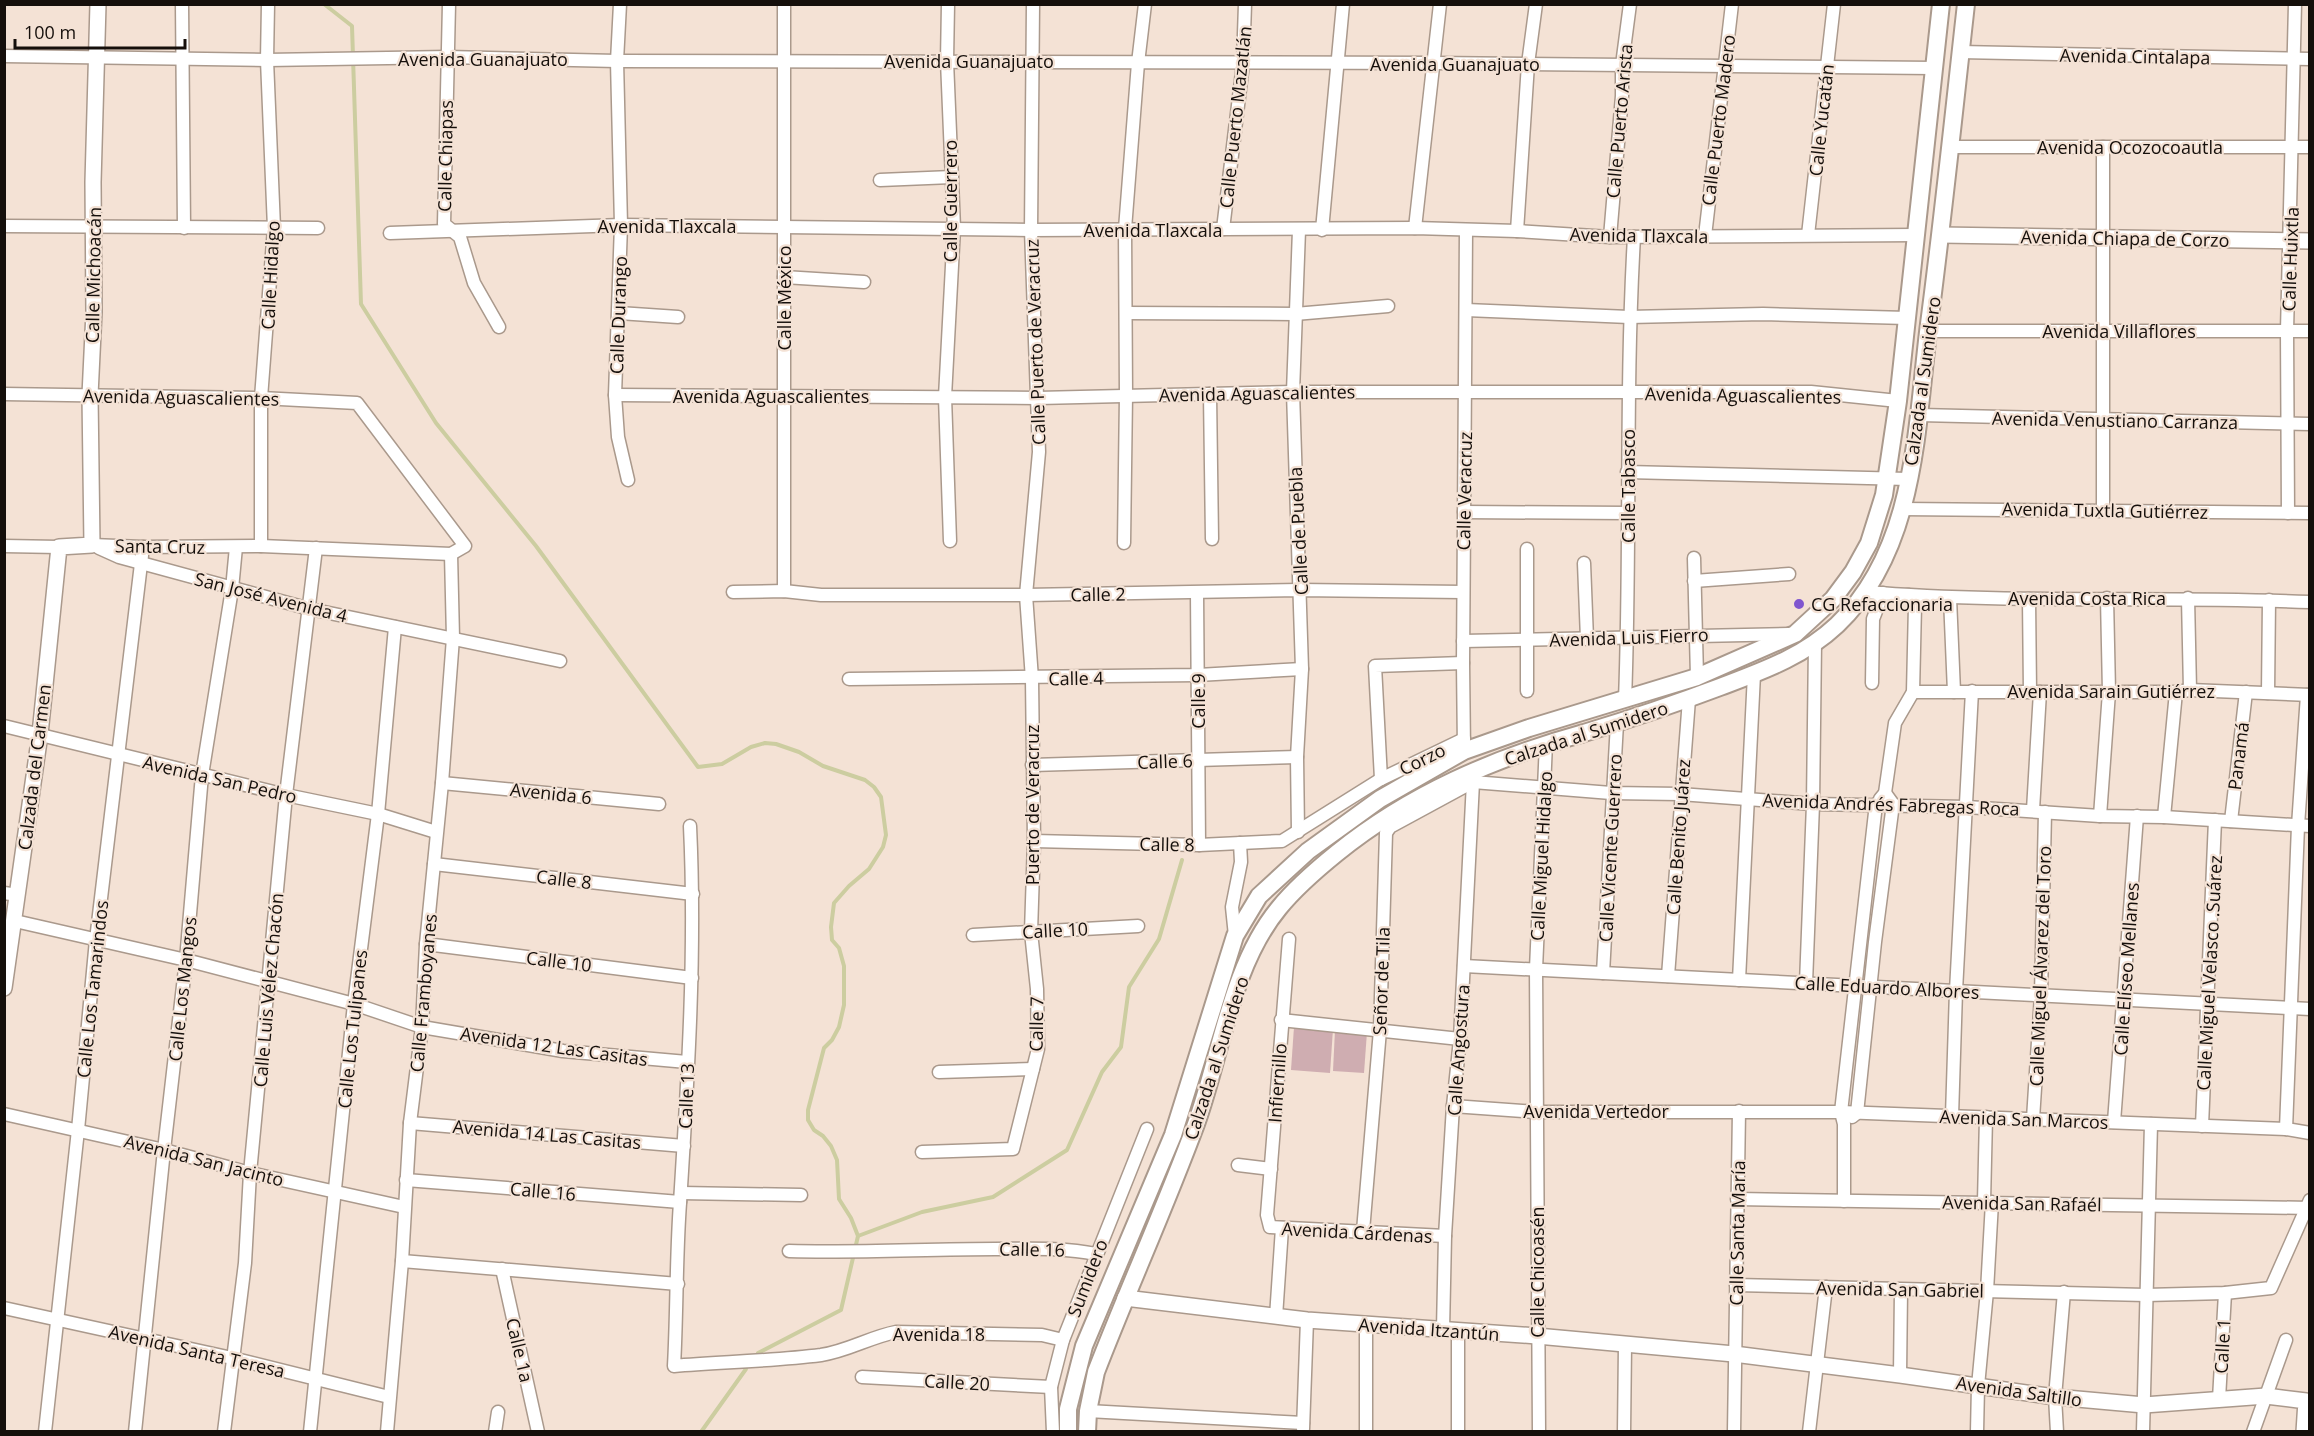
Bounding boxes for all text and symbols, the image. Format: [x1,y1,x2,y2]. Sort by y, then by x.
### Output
scale bar [15,12,184,50]
text: 100 m [24,20,76,44]
street label: Calle Puerto Mazatlán [1213,25,1257,209]
street label: Calle Puerto Madero [1696,33,1740,207]
street label: Calle Puerto Arista [1600,43,1638,199]
street label: Avenida Cintalapa [2059,43,2211,69]
street label: Avenida Guanajuato [398,47,568,71]
street label: Avenida Guanajuato [884,49,1054,73]
street label: Avenida Guanajuato [1370,52,1540,76]
street label: Calle Yucatán [1803,63,1839,177]
street label: Calle Chiapas [432,100,458,212]
street label: Avenida Ocozocoautla [2037,135,2223,159]
street label: Calle Guerrero [938,140,962,262]
street label: Calle Huixtla [2276,206,2304,312]
street label: Calle Michoacán [80,207,106,343]
street label: Avenida Tlaxcala [598,214,736,238]
street label: Avenida Tlaxcala [1084,218,1222,242]
street label: Calle Hidalgo [255,220,285,330]
street label: Avenida Tlaxcala [1569,222,1709,248]
street label: Avenida Chiapa de Corzo [2020,224,2230,252]
street label: Calle Puerto de Veracruz [1019,239,1051,445]
street label: Calle México [772,246,796,350]
street label: Calle Durango [604,255,632,375]
street label: Calzada al Sumidero [1898,295,1946,467]
street label: Avenida Villaflores [2042,319,2196,343]
street label: Avenida Aguascalientes [1159,379,1355,407]
street label: Avenida Aguascalientes [1645,381,1841,409]
street label: Avenida Aguascalientes [83,383,279,411]
street label: Avenida Aguascalientes [673,384,869,408]
street label: Avenida Venustiano Carranza [1992,406,2238,434]
street label: Calle Tabasco [1616,429,1640,543]
street label: Calle Veracruz [1451,431,1477,551]
street label: Calle de Puebla [1283,466,1313,596]
street label: Avenida Tuxtla Gutiérrez [2002,496,2208,524]
street label: Santa Cruz [115,533,205,559]
street label: San José Avenida 4 [192,566,350,628]
street label: Calle 2 [1070,582,1126,606]
street label: Avenida Costa Rica [2008,586,2166,610]
place label: CG Refaccionaria [1811,592,1953,616]
marker: CG Refaccionaria [1792,597,1806,611]
street label: Avenida Luis Fierro [1549,622,1709,652]
street label: Calle 4 [1048,666,1104,690]
street label: Calle 9 [1186,673,1210,729]
street label: Avenida Sarain Gutiérrez [2007,679,2215,703]
street label: Calzada del Carmen [12,683,56,851]
street label: Calzada al Sumidero [1501,695,1671,771]
street label: Panamá [2222,721,2254,791]
street label: Puerto de Veracruz [1020,725,1044,885]
street label: Corzo [1395,738,1449,780]
street label: Calle 6 [1137,748,1193,774]
street label: Avenida San Pedro [141,750,299,808]
street label: Calle Vicente Guerrero [1593,753,1627,943]
street label: Calle Benito Juárez [1661,758,1695,916]
street label: Calle Miguel Hidalgo [1525,770,1557,942]
street label: Avenida 6 [509,777,593,809]
street label: Avenida Andrés Fabregas Roca [1762,788,2020,820]
street label: Calle 8 [1139,832,1195,856]
street label: Calle Miguel Álvarez del Toro [2024,845,2056,1087]
street label: Calle Miguel Velasco .Suárez [2191,855,2227,1091]
street label: Calle 8 [535,864,593,894]
street label: Calle Elíseo Mellanes [2108,882,2144,1056]
street label: Calle Luis Vélez Chacón [248,892,288,1088]
street label: Calle Los Tamarindos [71,899,113,1079]
street label: Calle Framboyanes [404,913,442,1073]
street label: Calle Los Mangos [162,916,202,1062]
street label: Calle 10 [1022,916,1088,944]
street label: Señor de Tila [1367,926,1395,1036]
street label: Calle 10 [525,945,593,977]
street label: Calle Los Tulipanes [332,948,372,1110]
street label: Calle Eduardo Albores [1794,970,1980,1004]
street label: Calzada al Sumidero [1178,973,1254,1143]
street label: Calle Angostura [1441,984,1475,1116]
street label: Calle 7 [1024,996,1048,1052]
street label: Avenida 12 Las Casitas [459,1021,649,1071]
street label: Infiernillo [1262,1042,1292,1124]
street label: Calle 13 [673,1063,699,1129]
street label: Avenida Vertedor [1523,1099,1669,1123]
street label: Avenida San Marcos [1939,1104,2109,1134]
street label: Avenida 14 Las Casitas [452,1114,642,1154]
street label: Avenida San Jacinto [122,1129,286,1191]
street label: Calle Santa María [1724,1160,1750,1306]
street label: Calle 16 [509,1176,577,1206]
street label: Avenida San Rafaél [1942,1190,2102,1216]
street label: Calle Chicoasén [1525,1206,1549,1338]
street label: Avenida Cárdenas [1281,1216,1433,1248]
street label: Calle 16 [999,1236,1065,1262]
street label: Sumidero [1061,1236,1113,1320]
street label: Avenida San Gabriel [1816,1276,1984,1302]
street label: Avenida Itzantún [1358,1312,1500,1346]
street label: Calle 1a [501,1315,539,1385]
street label: Calle 1 [2209,1318,2235,1374]
street label: Avenida Santa Teresa [107,1319,287,1383]
street label: Avenida 18 [893,1322,985,1346]
street label: Calle 20 [924,1368,990,1396]
street label: Avenida Saltillo [1954,1370,2084,1412]

